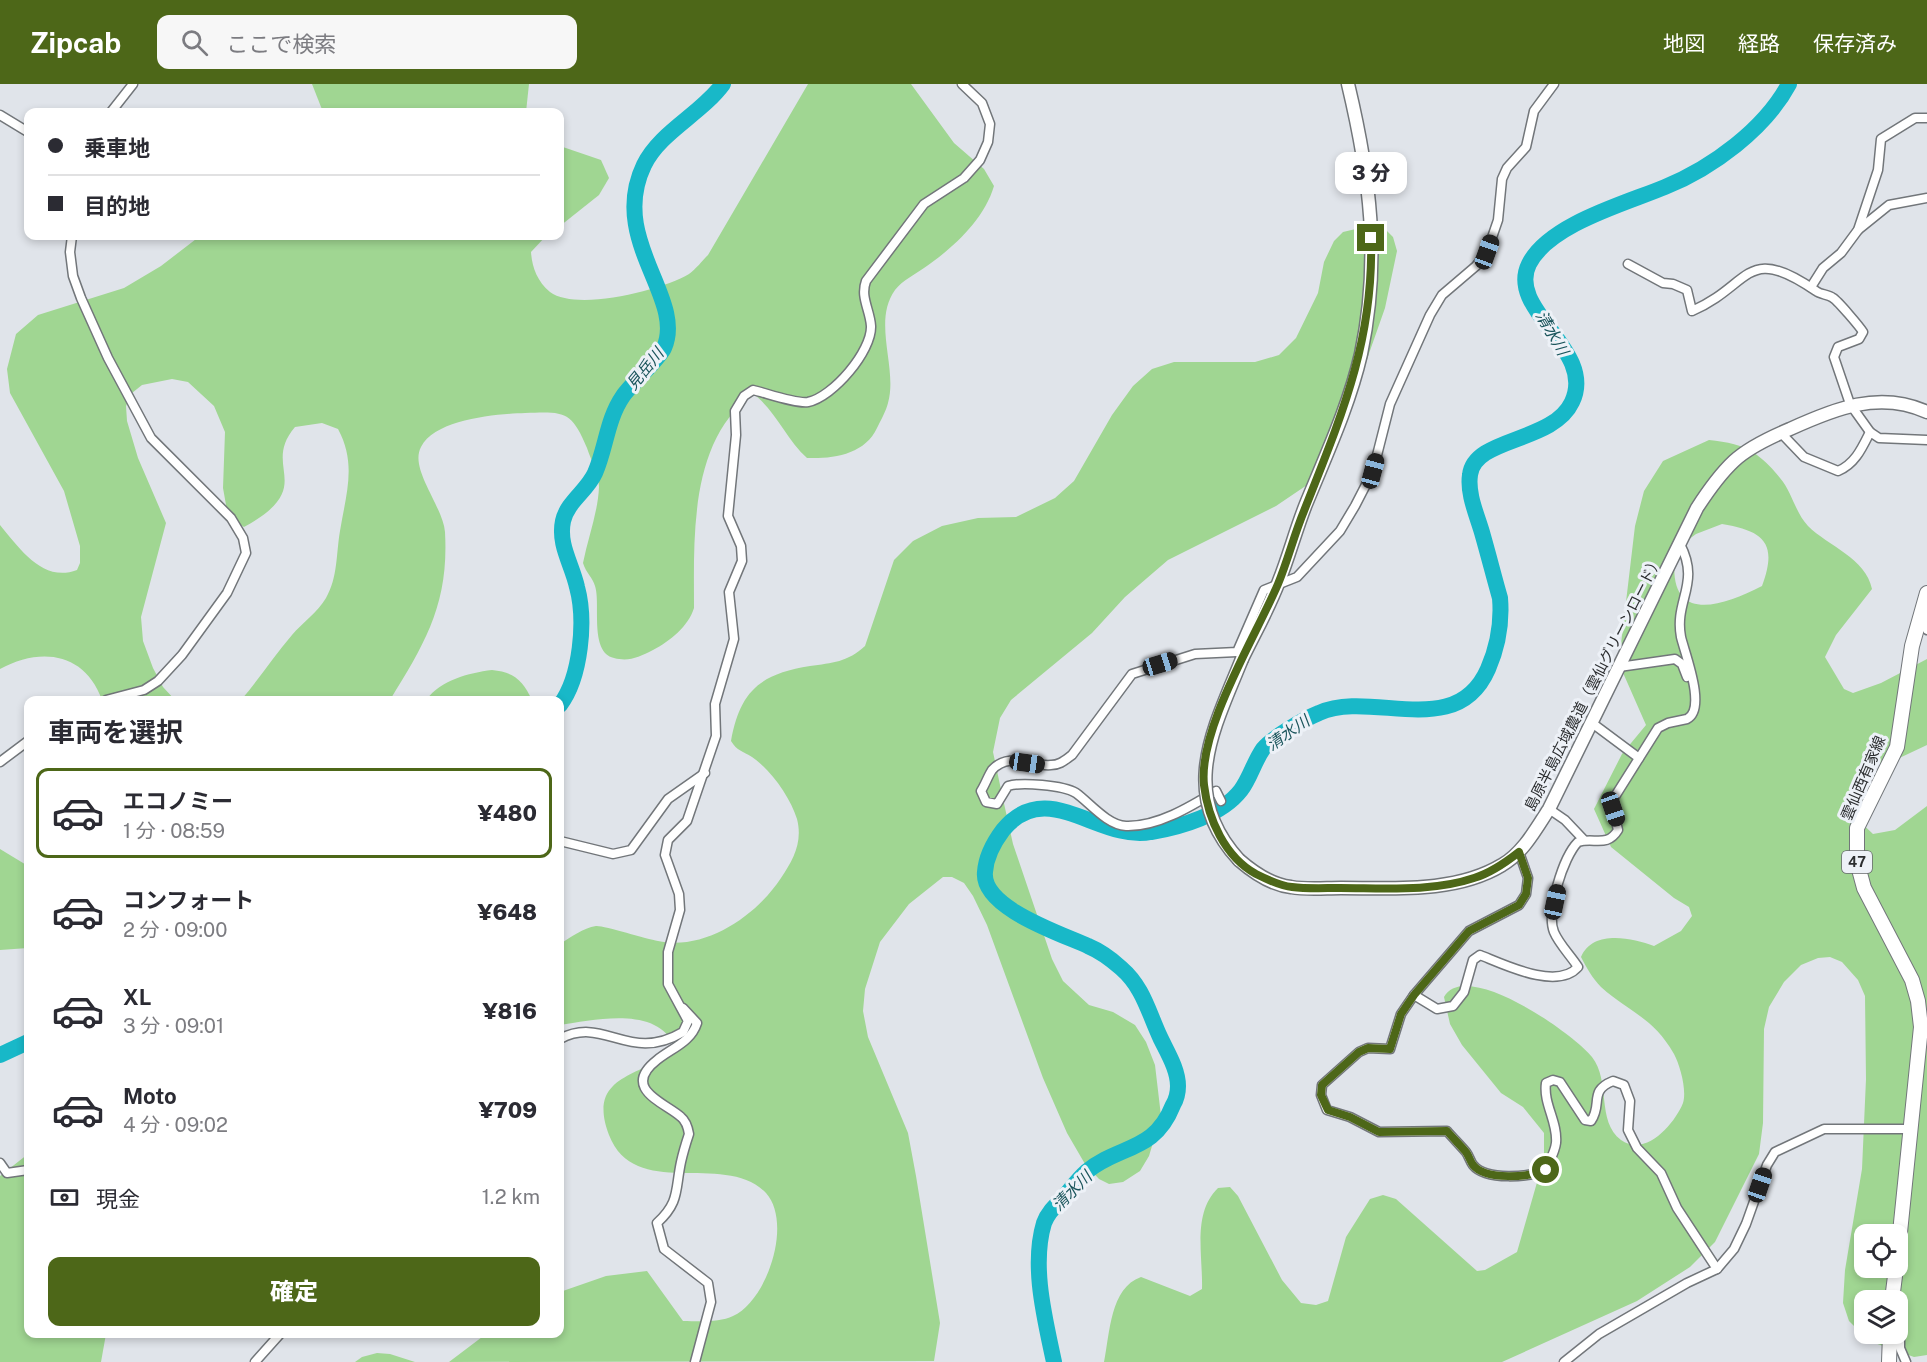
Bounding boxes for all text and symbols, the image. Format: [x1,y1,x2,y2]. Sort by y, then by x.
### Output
search box [157,15,577,69]
text: Zipcab [30,26,121,59]
icon: search [178,26,211,59]
text: ここで検索 [226,31,336,57]
text: 地図 [1663,31,1705,56]
text: 経路 [1738,31,1780,56]
text: 保存済み [1813,31,1897,56]
text: 乗車地 [84,135,150,161]
callout: 3 分 [1335,151,1407,193]
text: 3 分 [1352,161,1390,185]
text: 目的地 [84,193,150,219]
route end [1357,224,1384,251]
car [1472,232,1502,272]
water label: 清水川 [1532,307,1573,360]
water label: 見岳川 [623,343,669,394]
car [1360,451,1386,491]
street label: 島原半島広域農道（雲仙グリーンロード） [1521,552,1665,814]
car [1140,650,1180,678]
water label: 清水川 [1263,710,1315,755]
text: 車両を選択 [48,716,183,748]
street label: 雲仙西有家線 [1838,733,1888,823]
car [1008,752,1046,774]
icon: car [51,786,105,840]
text: エコノミー [123,788,233,814]
car [1599,789,1627,829]
text: ¥480 [478,800,537,826]
text: 1 分 · 08:59 [123,819,225,843]
road number: 47 [1842,851,1872,873]
car [1542,883,1568,921]
icon: car [51,885,105,939]
text: コンフォート [123,887,254,913]
text: ¥648 [478,899,537,925]
text: 2 分 · 09:00 [123,918,227,942]
icon: car [51,984,105,1038]
text: XL [123,984,151,1010]
text: ¥816 [482,998,537,1024]
text: 3 分 · 09:01 [123,1014,224,1038]
icon: car [51,1083,105,1137]
text: Moto [123,1083,177,1109]
text: ¥709 [479,1097,537,1123]
text: 4 分 · 09:02 [123,1113,228,1137]
route start [1532,1156,1559,1183]
car [1746,1165,1774,1205]
water label: 清水川 [1048,1166,1097,1215]
icon: cash [48,1181,81,1214]
text: 1.2 km [482,1185,540,1209]
text: 現金 [96,1186,140,1212]
map controls [1854,1224,1908,1344]
button: locate [1854,1224,1908,1278]
button: 確定 [48,1257,540,1326]
button: layers [1854,1290,1908,1344]

